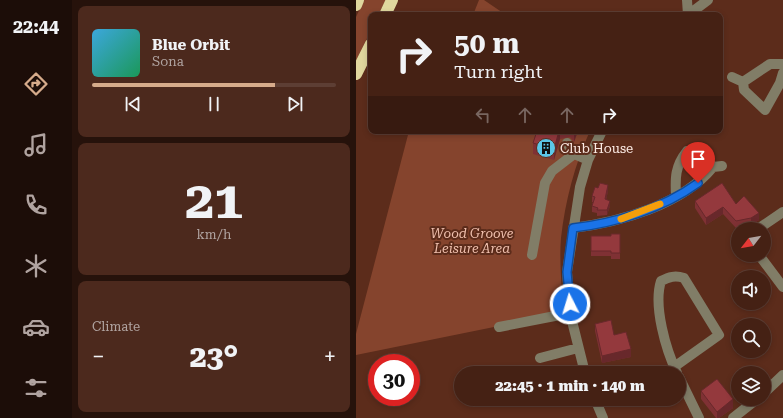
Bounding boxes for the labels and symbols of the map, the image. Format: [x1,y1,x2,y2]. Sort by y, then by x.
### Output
building icon: Club House [535,137,557,159]
place label: Club House [560,141,633,156]
pin [681,142,715,183]
north arrow [731,222,771,262]
park label: Wood Groove Leisure Area [431,226,514,256]
position arrow [549,283,591,325]
speed limit sign: 30 [368,354,420,406]

